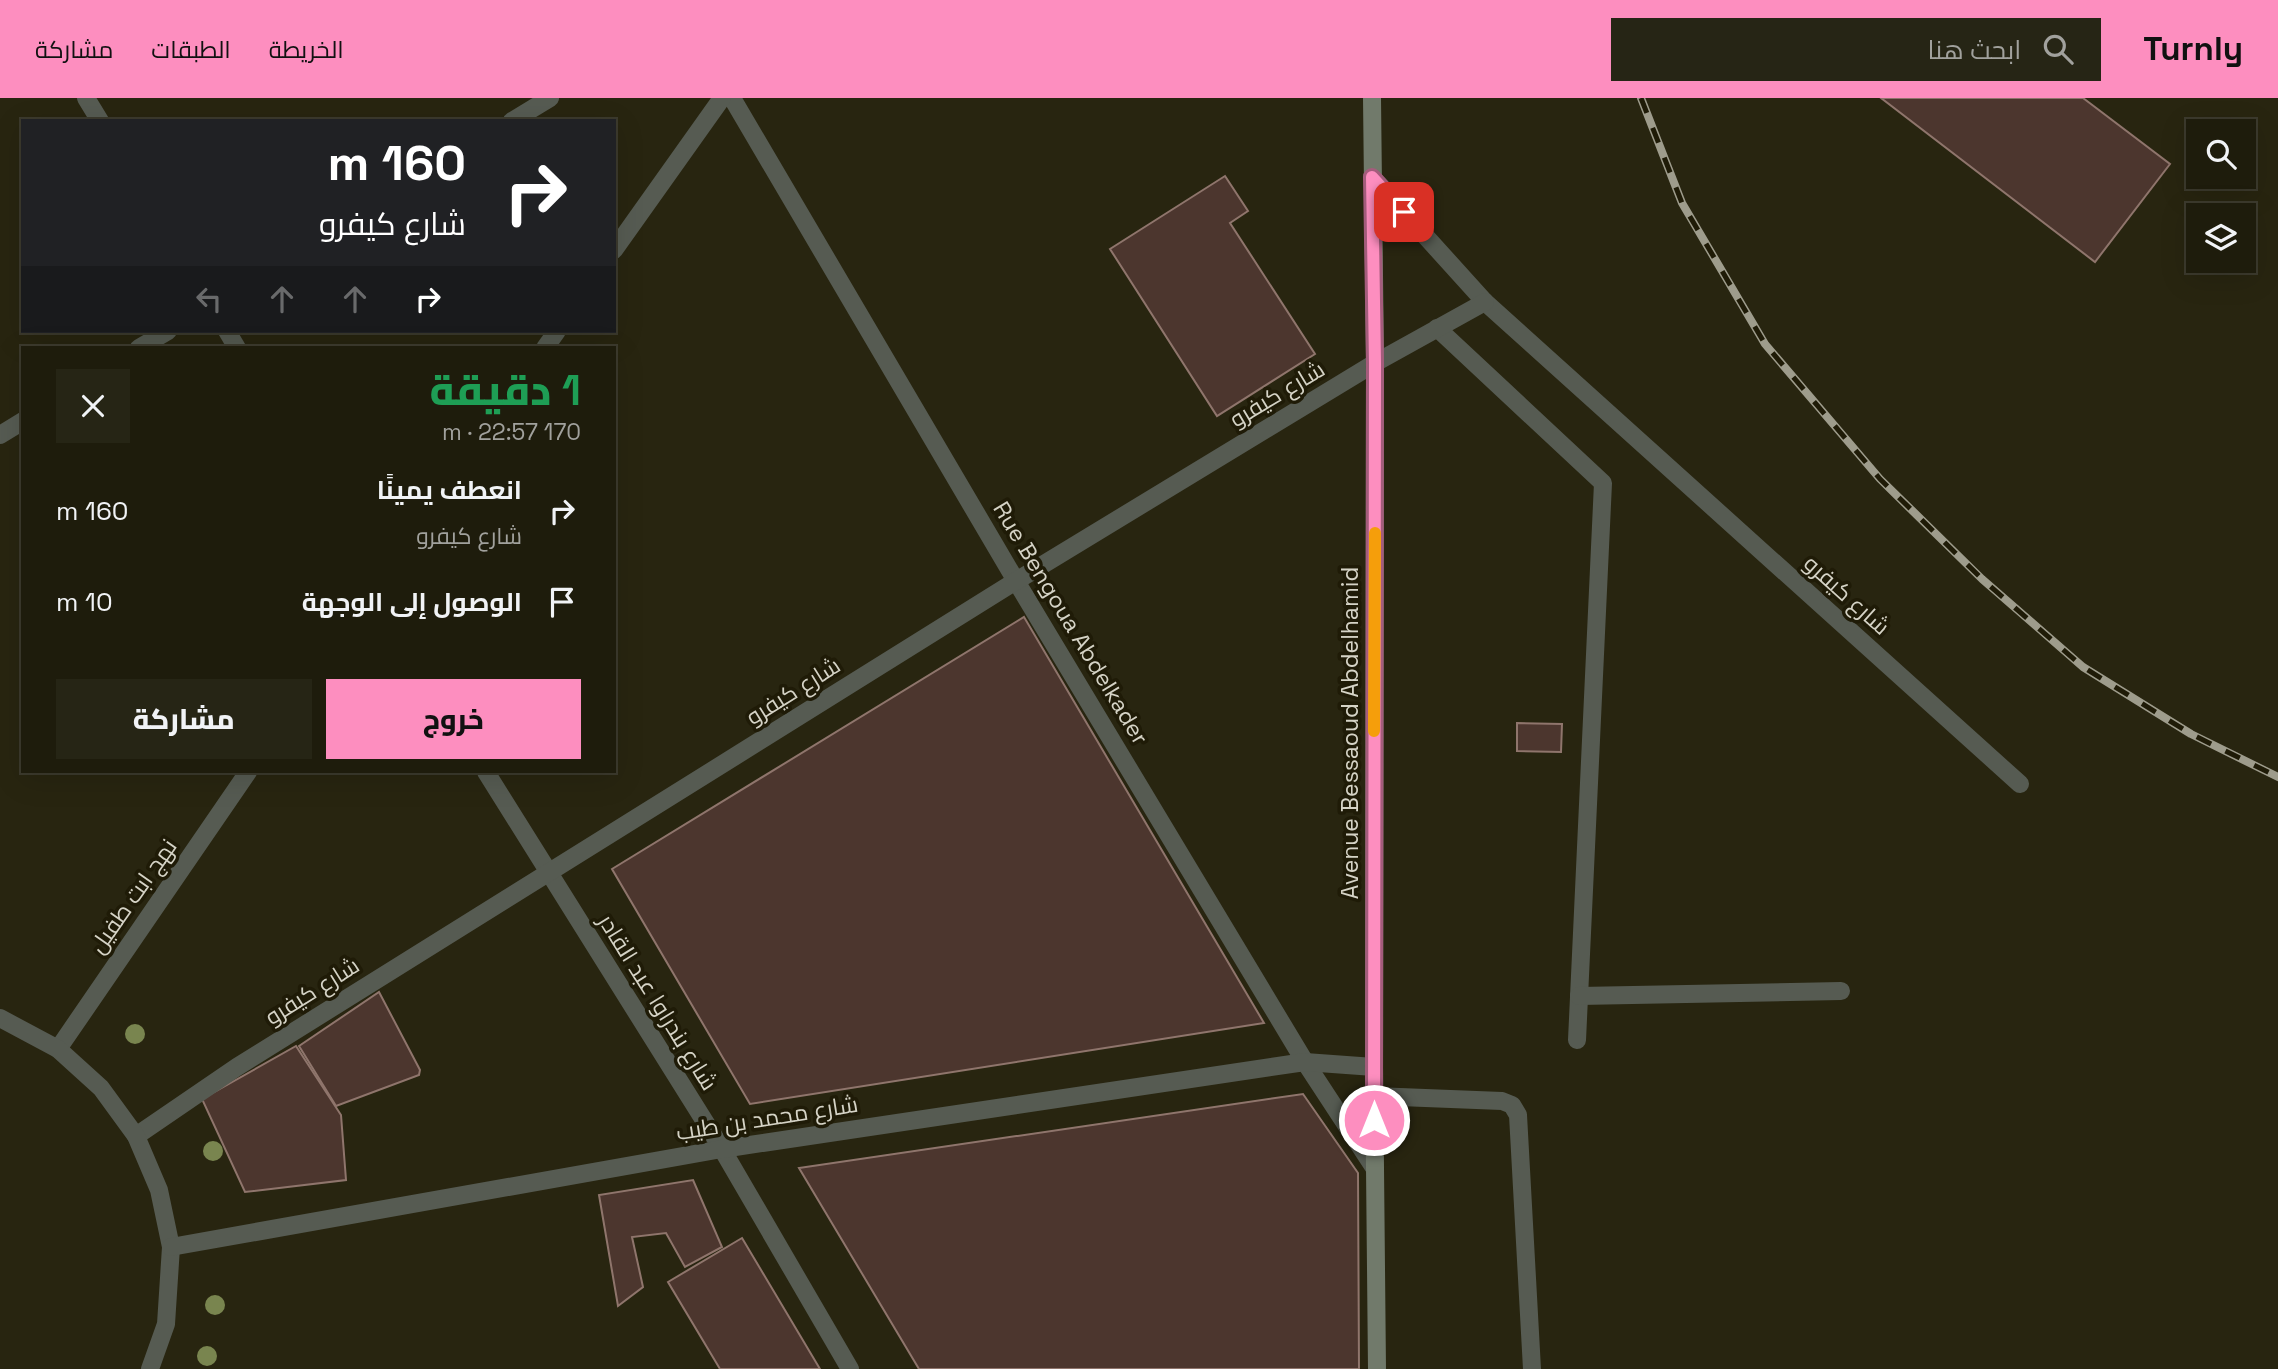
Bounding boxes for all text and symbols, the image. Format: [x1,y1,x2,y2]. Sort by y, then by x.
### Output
search box [1611,18,2101,81]
text: Turnly [2143,28,2243,70]
icon: search [2039,30,2077,68]
text: ابحث هنا [1928,33,2021,67]
text: مشاركة [35,34,113,65]
text: الطبقات [151,34,231,65]
text: الخريطة [269,34,344,65]
map controls [2186,119,2256,273]
button: search [2186,119,2256,189]
text: 160 m [328,132,466,194]
icon: right [490,147,581,238]
pin [1374,182,1434,242]
icon: arrive [1385,193,1423,231]
button: layers [2186,203,2256,273]
text: شارع كيفرو [319,204,466,244]
icon: left [190,280,228,318]
icon: ahead [263,280,301,318]
icon: ahead [336,280,374,318]
icon: right [409,280,447,318]
street label: شارع كيفرو [1224,354,1331,435]
text: 1 دقيقة [429,364,581,417]
button: close [56,369,130,443]
text: 170 m · 22:57 [442,417,581,447]
text: انعطف يمينًا [377,473,522,507]
icon: right [543,492,581,530]
text: 160 m [56,494,129,528]
street label: Rue Bengoua Abdelkader [986,496,1156,750]
text: شارع كيفرو [416,521,522,551]
street label: شارع كيفرو [1797,548,1896,642]
street label: Avenue Bessaoud Abdelhamid [1335,567,1365,899]
icon: arrive [543,583,581,621]
text: 10 m [56,585,113,619]
text: الوصول إلى الوجهة [302,585,522,619]
street label: شارع كيفرو [740,650,846,733]
button: مشاركة [56,679,312,759]
button: خروج [326,679,581,759]
street label: نهج ابت طفيل [82,833,184,960]
street label: شارع بندراوا عبد القادر [590,907,724,1096]
street label: شارع كيفرو [259,950,365,1033]
position arrow [1337,1083,1411,1157]
street label: شارع محمد بن طيب [674,1089,860,1148]

